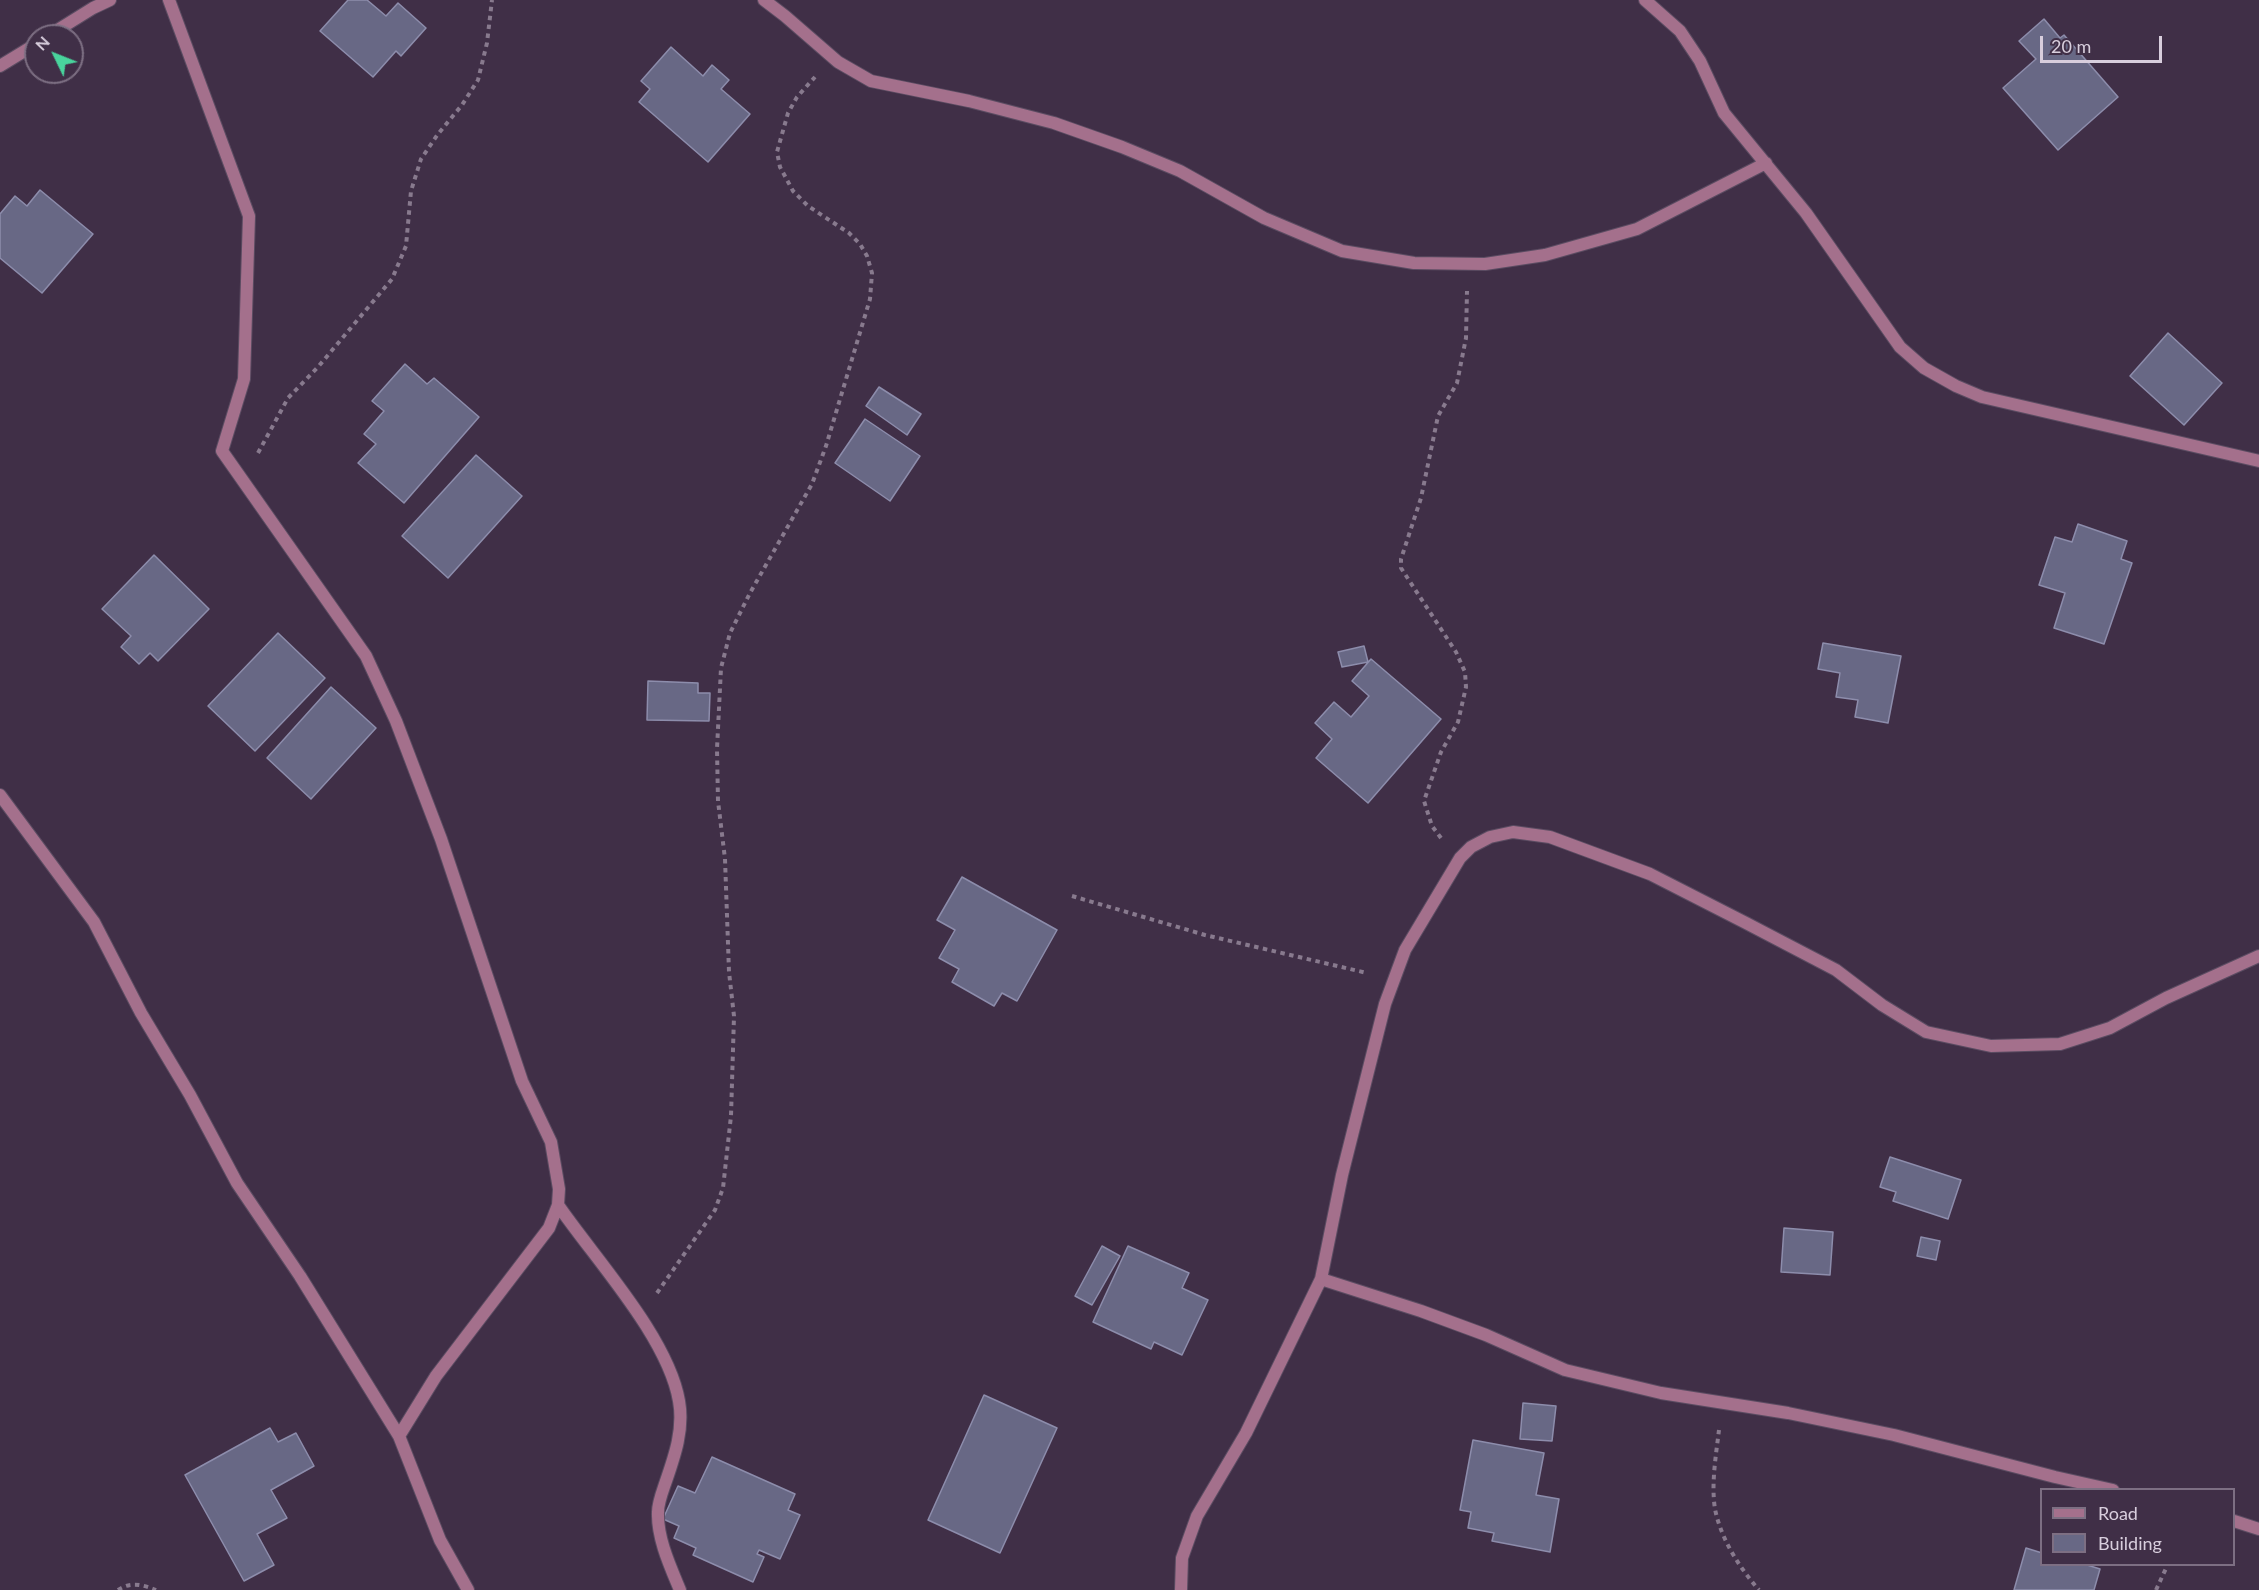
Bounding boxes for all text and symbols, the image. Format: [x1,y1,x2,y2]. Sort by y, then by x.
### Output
north arrow [24,24,84,84]
scale bar [2043,24,2164,62]
text: N [31,32,53,54]
text: 20 m [2051,35,2091,57]
legend [2040,1488,2235,1566]
text: Road [2098,1502,2138,1524]
text: Building [2098,1532,2162,1554]

